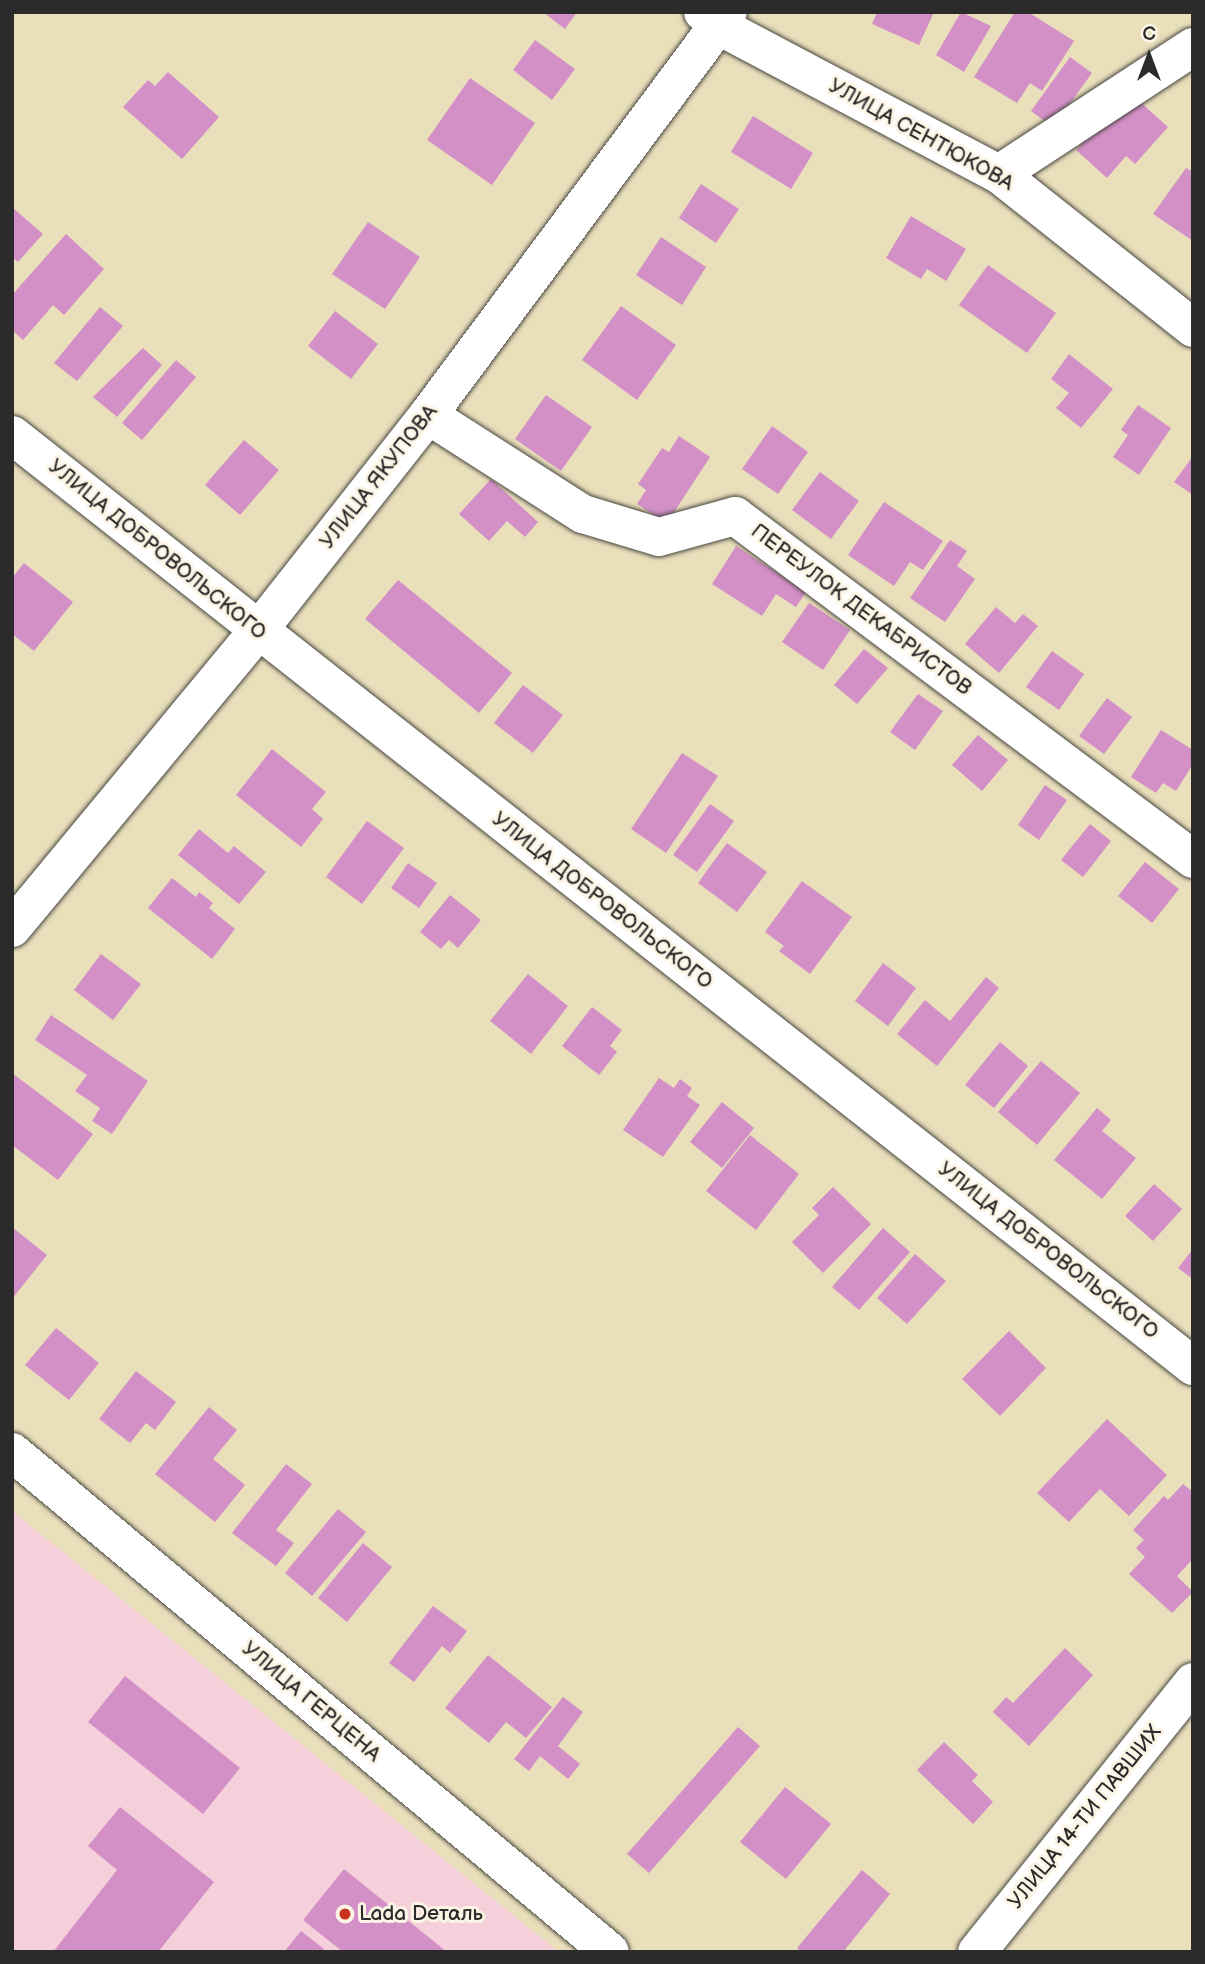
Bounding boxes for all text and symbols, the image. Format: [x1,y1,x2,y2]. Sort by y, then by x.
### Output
north arrow [1114,21,1184,91]
text: С [1142,23,1156,46]
street label: УЛИЦА СЕНТЮКОВА [824,74,1018,196]
street label: УЛИЦА ЯКУПОВА [315,400,443,554]
street label: УЛИЦА ДОБРОВОЛЬСКОГО [43,454,271,646]
street label: ПЕРЕУЛОК ДЕКАБРИСТОВ [746,519,976,701]
street label: УЛИЦА ДОБРОВОЛЬСКОГО [487,807,717,995]
street label: УЛИЦА ДОБРОВОЛЬСКОГО [933,1157,1163,1345]
street label: УЛИЦА ГЕРЦЕНА [236,1637,386,1767]
street label: УЛИЦА 14-ТИ ПАВШИХ [1003,1720,1167,1914]
place label: Lada Dеталь [359,1901,483,1927]
marker: Lada Dеталь [337,1906,353,1922]

